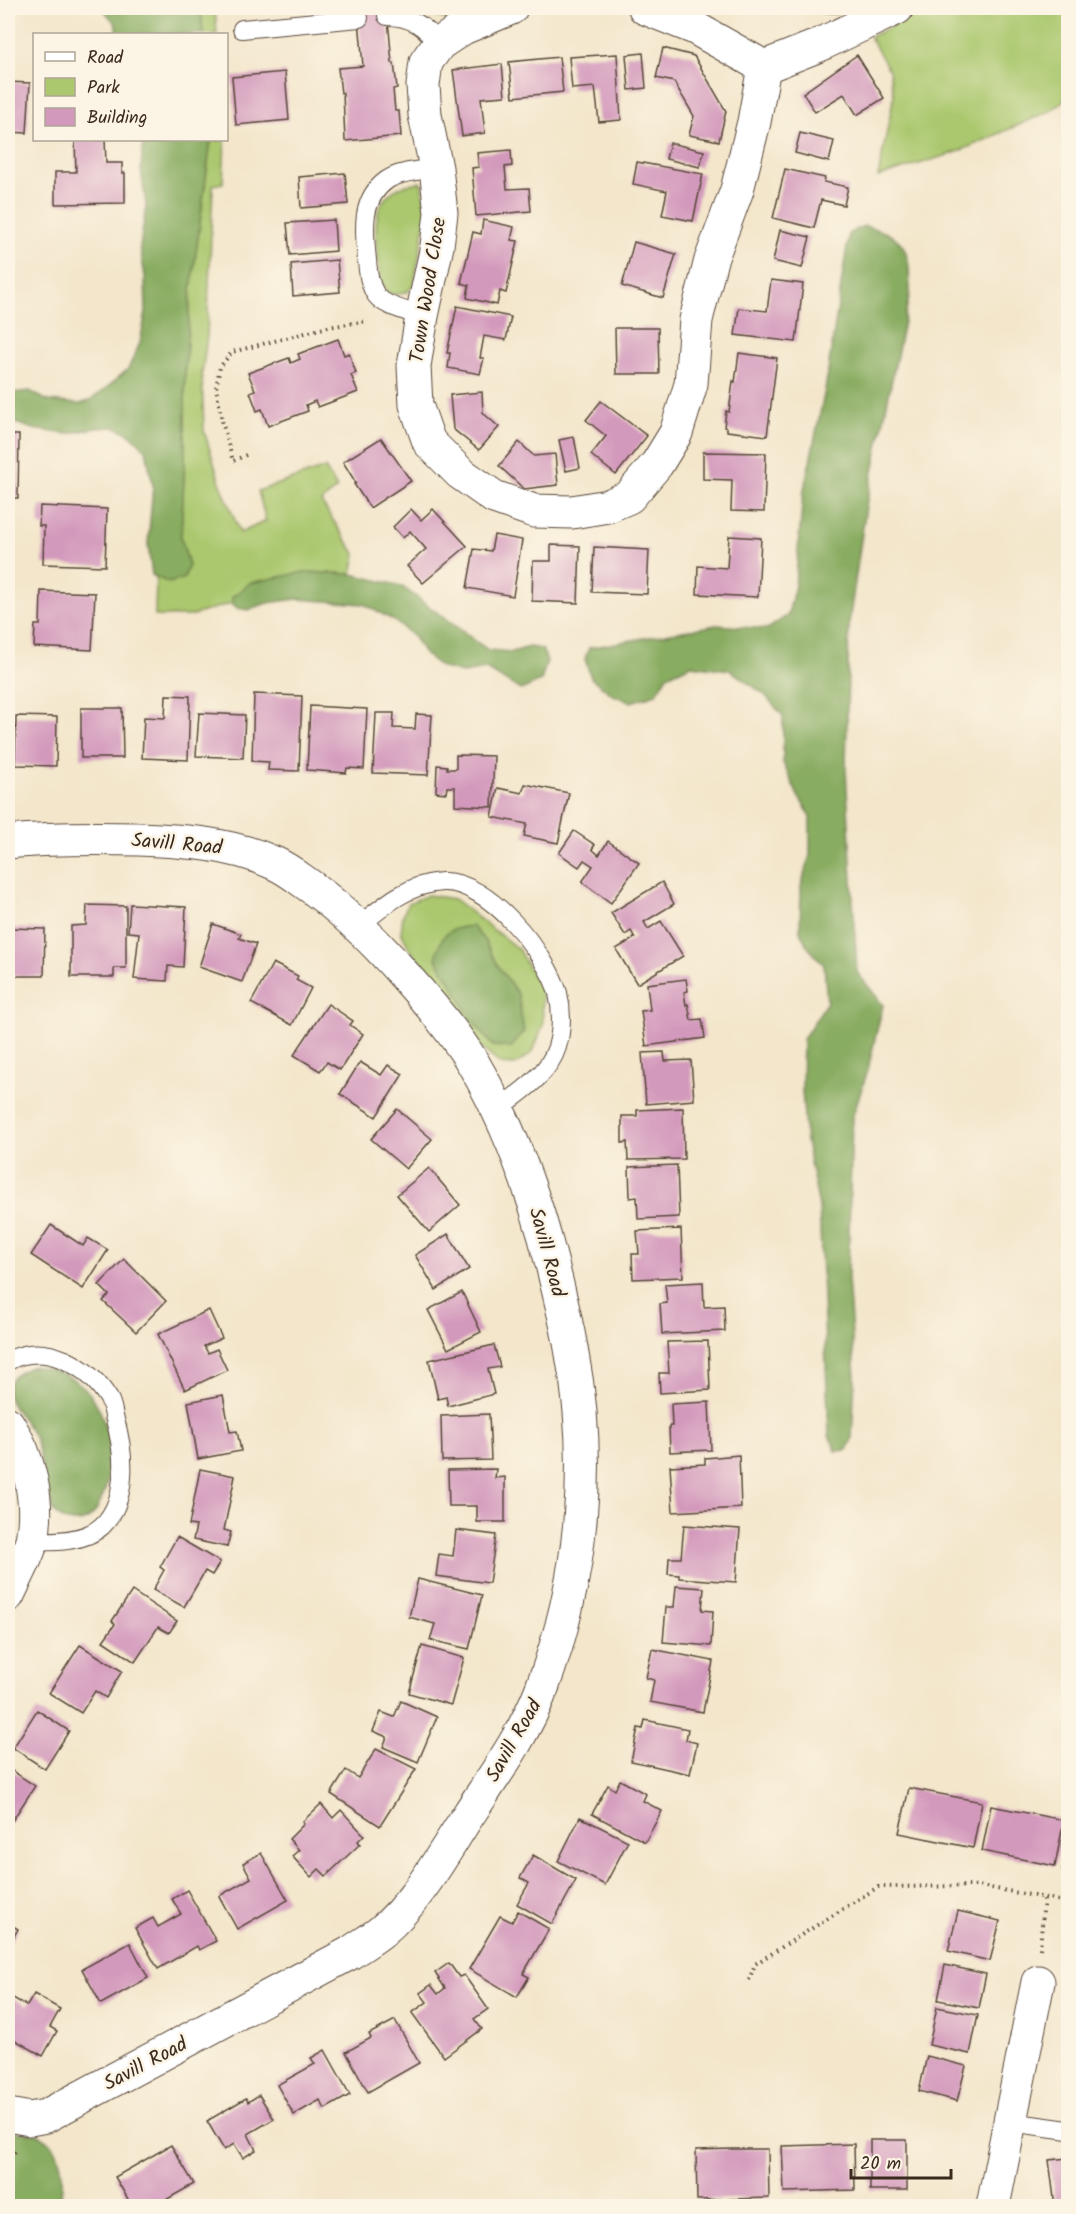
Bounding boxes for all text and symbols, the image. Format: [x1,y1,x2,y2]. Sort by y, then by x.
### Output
legend [33,33,228,141]
text: Road [87,44,124,73]
text: Park [87,74,120,103]
text: Building [87,104,147,133]
street label: Town Wood Close [402,215,456,365]
street label: Savill Road [130,825,225,865]
street label: Savill Road [519,1204,574,1302]
street label: Savill Road [478,1693,552,1788]
street label: Savill Road [98,2029,195,2100]
scale bar [851,2142,952,2180]
text: 20 m [860,2150,901,2179]

